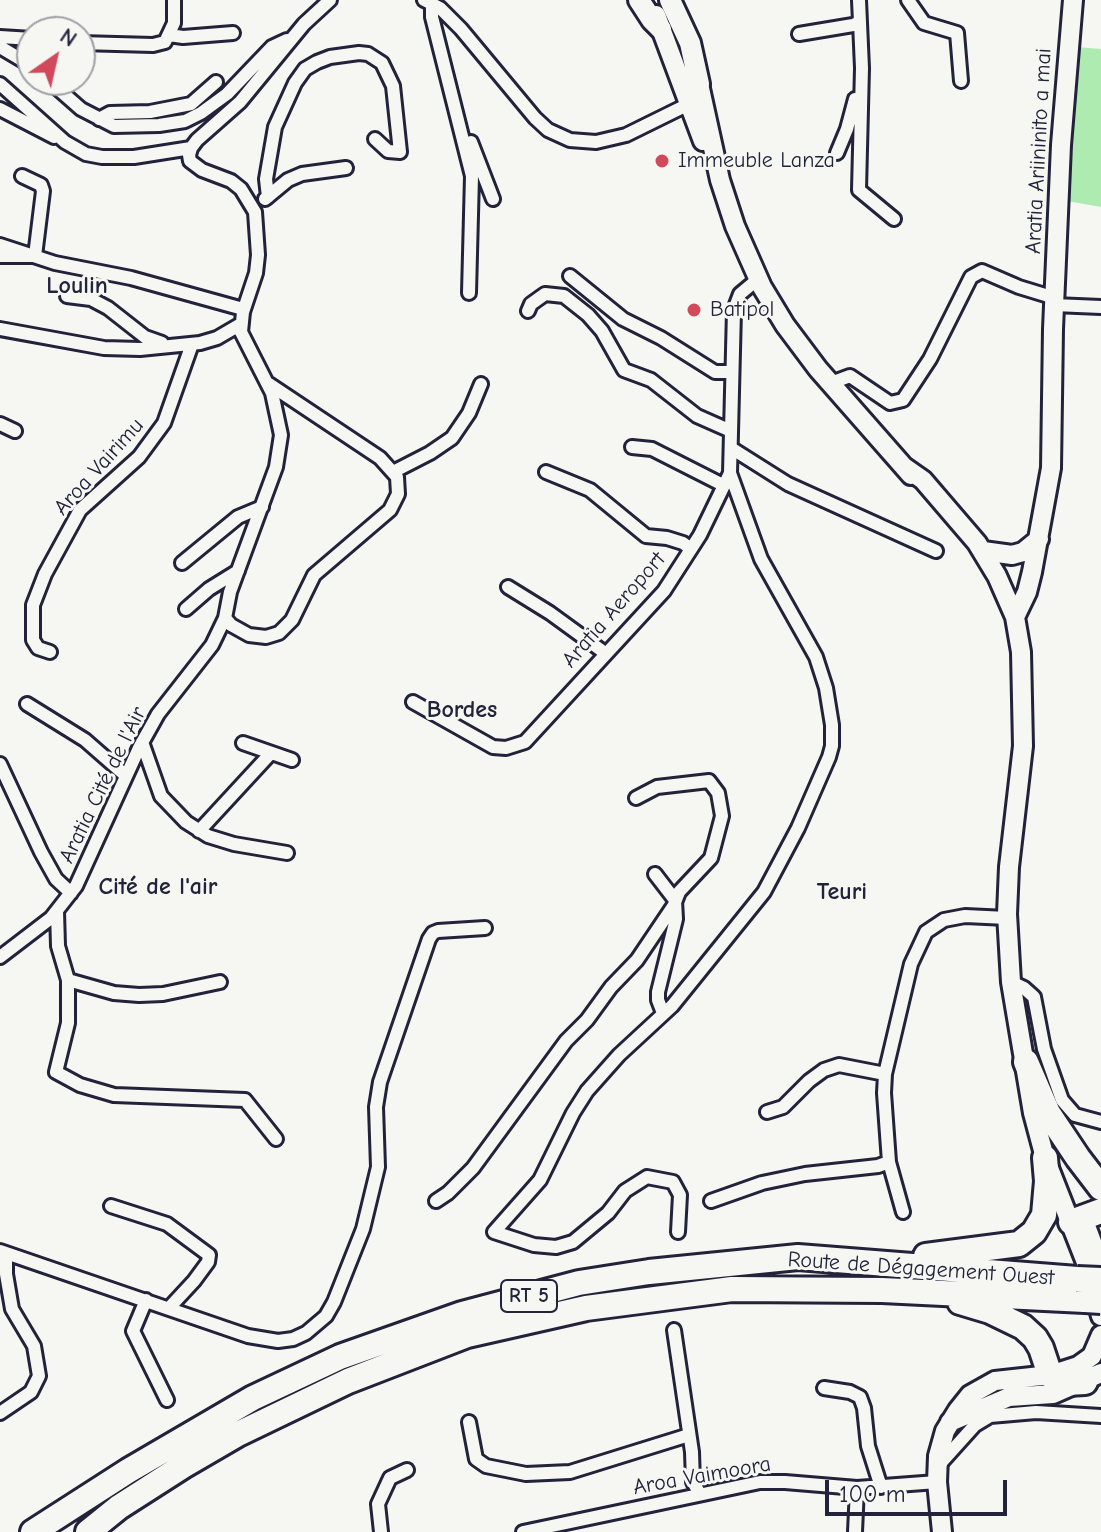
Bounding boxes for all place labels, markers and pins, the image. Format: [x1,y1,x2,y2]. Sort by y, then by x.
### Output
place label: Immeuble Lanza [678,148,835,174]
marker: Immeuble Lanza [653,152,671,170]
place label: Batipol [710,297,774,323]
marker: Batipol [685,301,703,319]

